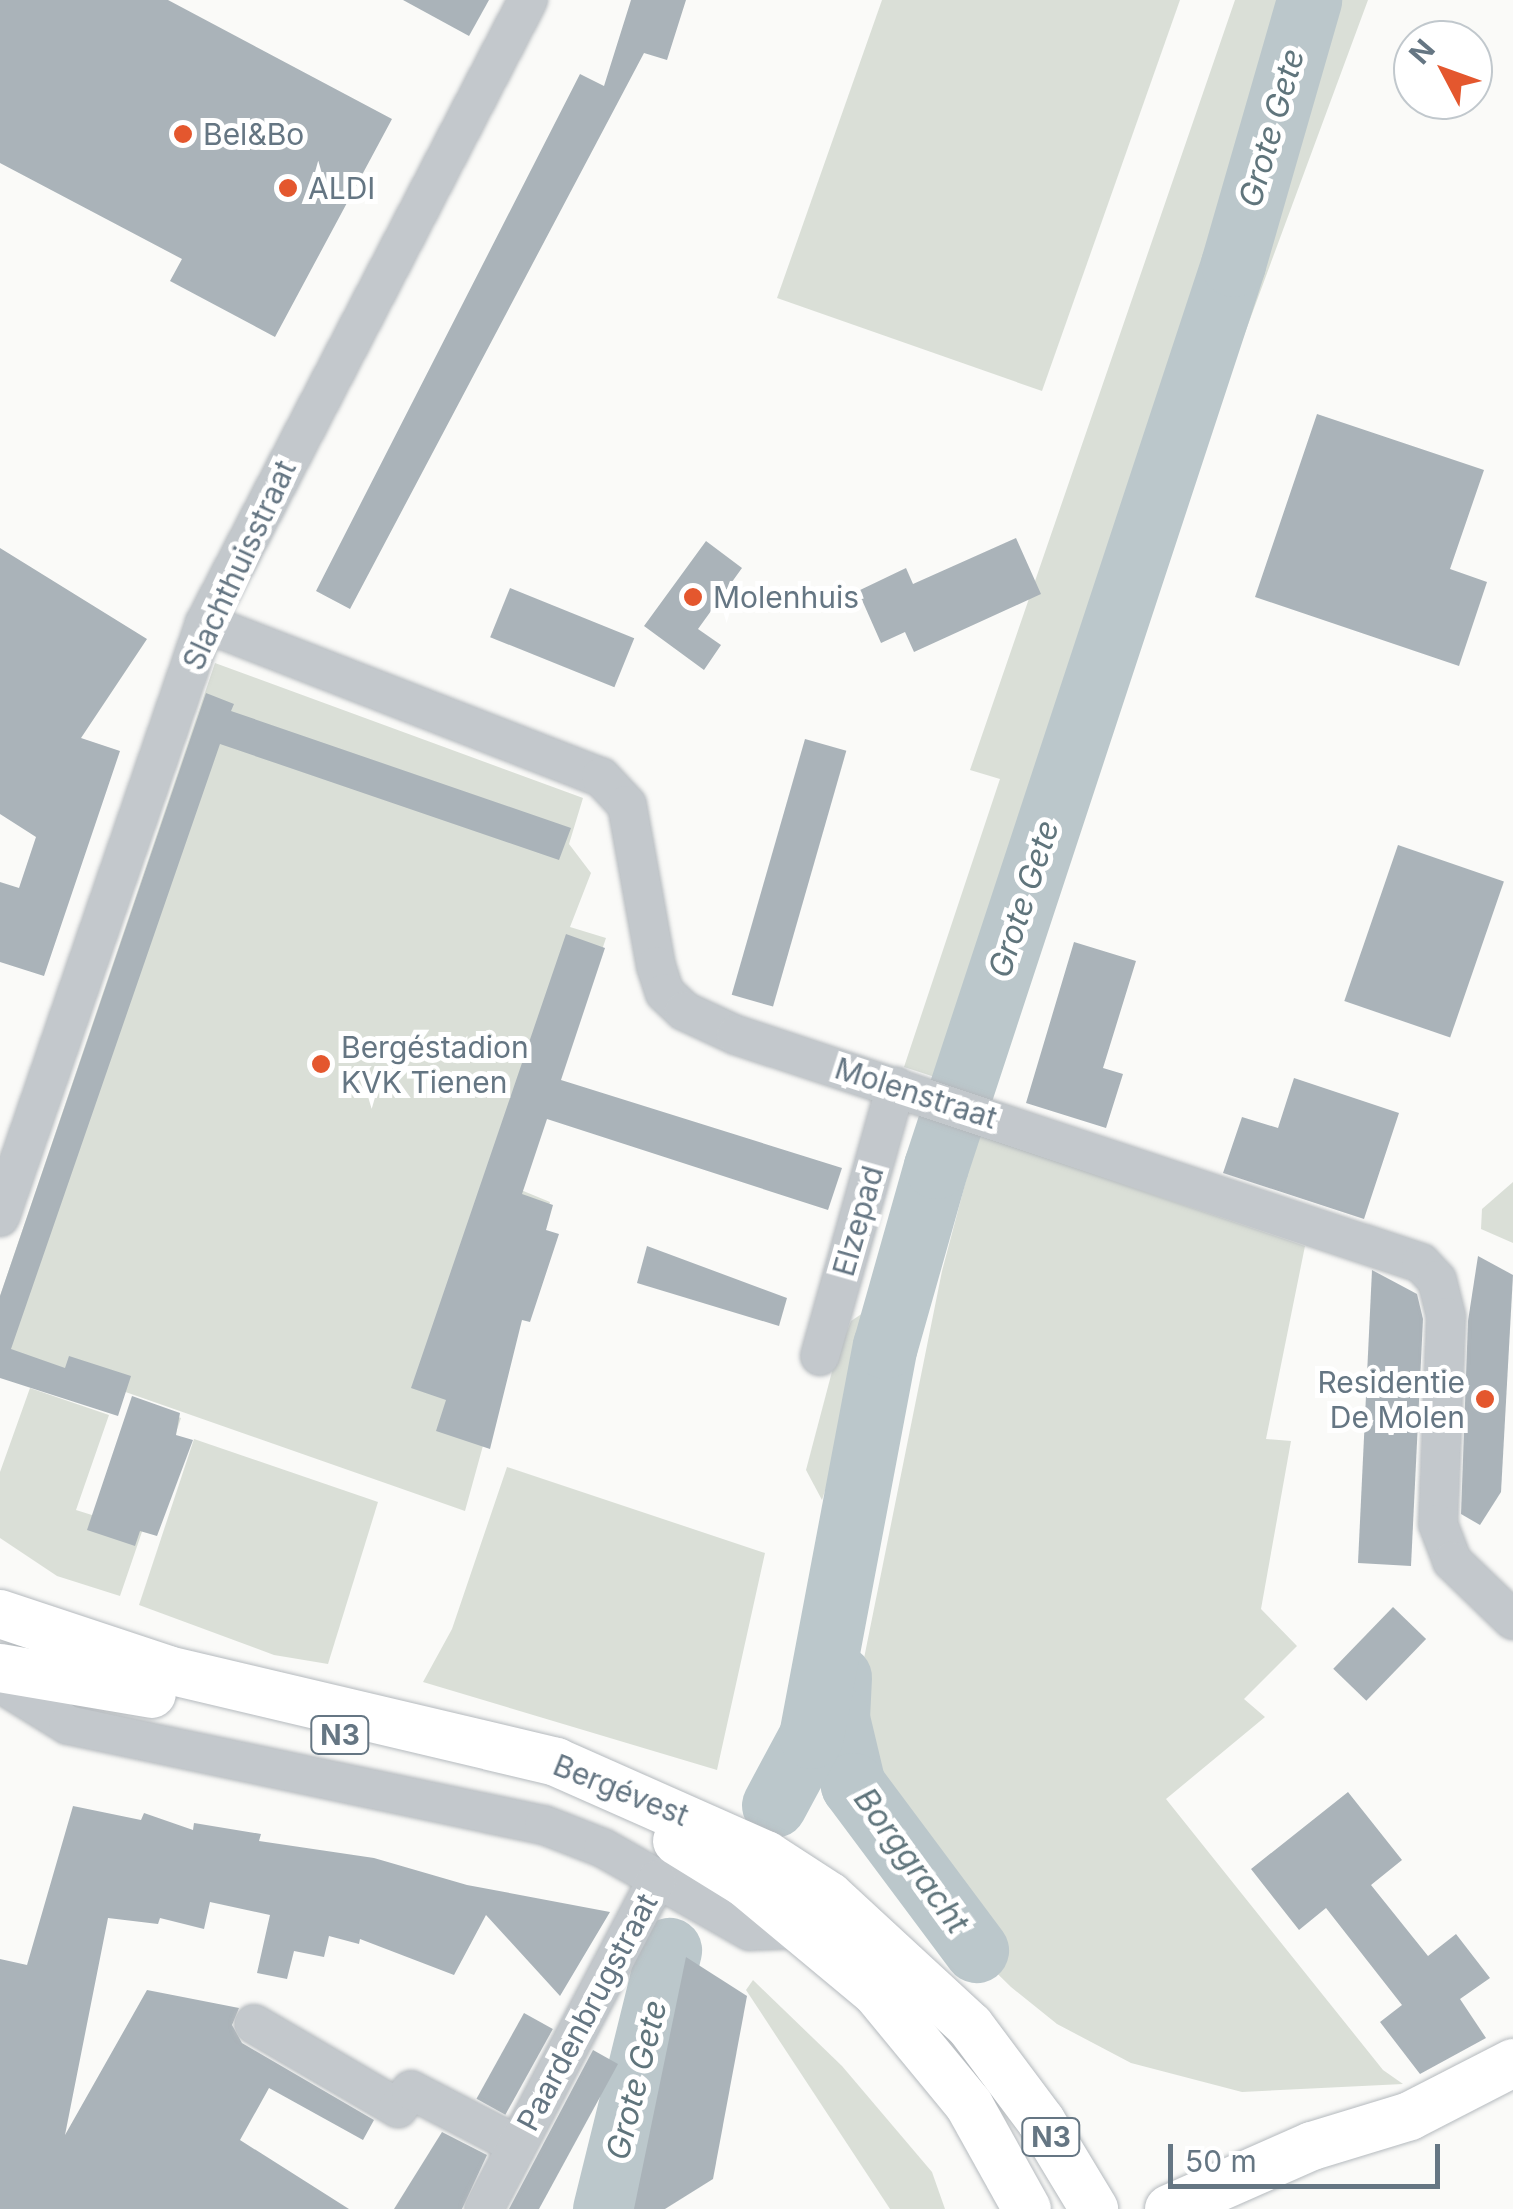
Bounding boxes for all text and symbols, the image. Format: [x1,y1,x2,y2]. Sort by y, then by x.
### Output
north arrow [1393,20,1493,120]
text: N [1402,32,1442,71]
water label: Grote Gete [1231,44,1313,212]
place label: Bel&Bo [203,116,304,152]
marker: Bel&Bo [172,123,194,145]
place label: ALDI [308,170,375,206]
marker: ALDI [277,177,299,199]
street label: Slachthuisstraat [175,454,303,676]
place label: Molenhuis [713,579,859,615]
marker: Molenhuis [682,586,704,608]
water label: Grote Gete [981,816,1067,982]
place label: Bergéstadion KVK Tienen [341,1029,529,1100]
street label: Molenstraat [831,1050,1001,1136]
marker: Bergéstadion KVK Tienen [310,1053,332,1075]
street label: Elzepad [825,1162,891,1280]
place label: Residentie De Molen [1317,1364,1465,1434]
marker: Residentie De Molen [1474,1388,1496,1410]
road number: N3 [310,1712,370,1758]
street label: Bergévest [548,1747,694,1833]
water label: Borggracht [846,1781,976,1941]
street label: Paardenbrugstraat [509,1887,665,2137]
water label: Grote Gete [599,1996,675,2164]
road number: N3 [1021,2114,1081,2160]
scale bar [1173,2124,1446,2186]
text: 50 m [1185,2143,1257,2179]

